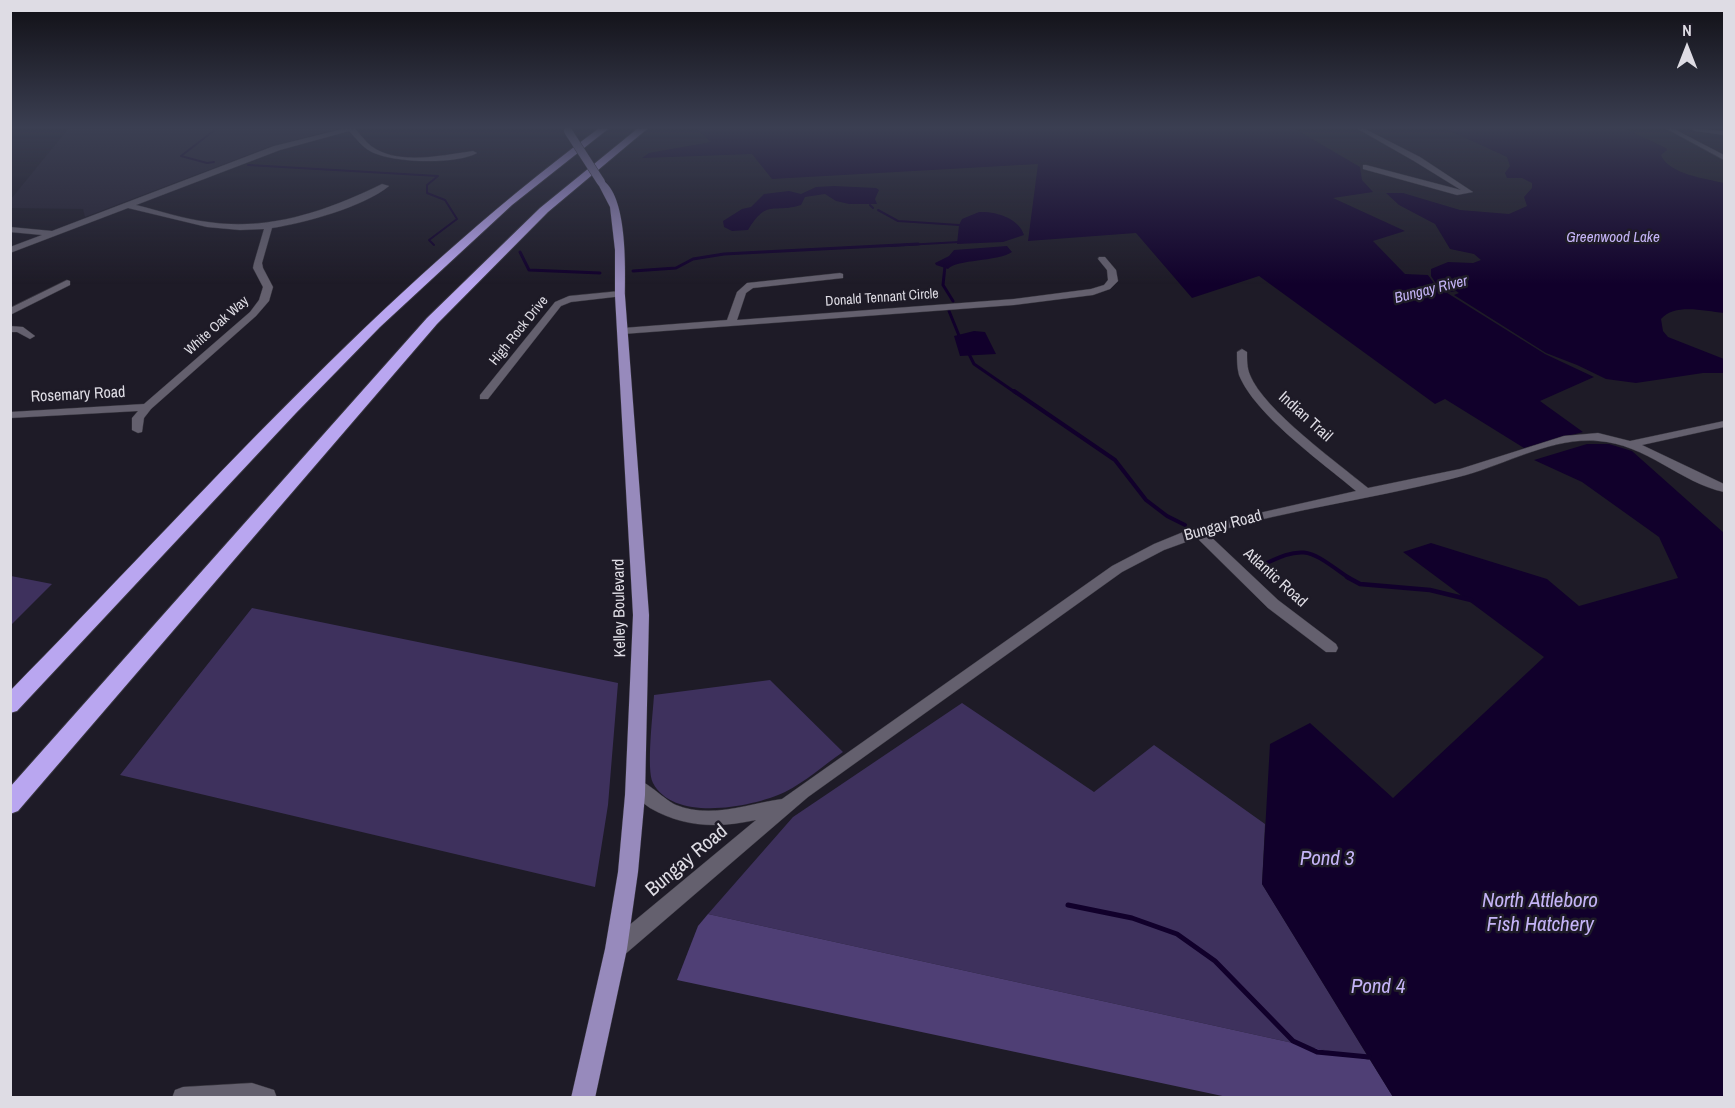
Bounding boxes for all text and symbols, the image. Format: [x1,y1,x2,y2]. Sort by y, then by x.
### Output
north arrow [1657,18,1717,78]
text: N [1682,19,1692,41]
water label: Greenwood Lake [1566,229,1660,247]
water label: Bungay River [1393,272,1469,308]
street label: Donald Tennant Circle [825,286,939,310]
street label: White Oak Way [182,293,252,359]
street label: High Rock Drive [486,293,552,369]
street label: Rosemary Road [30,383,126,407]
street label: Indian Trail [1274,388,1336,446]
street label: Bungay Road [1182,506,1264,546]
street label: Atlantic Road [1239,545,1311,611]
street label: Kelley Boulevard [610,559,630,657]
street label: Bungay Road [641,820,733,902]
water label: Pond 3 [1300,846,1354,872]
water label: North Attleboro Fish Hatchery [1482,888,1598,938]
water label: Pond 4 [1351,974,1405,1000]

